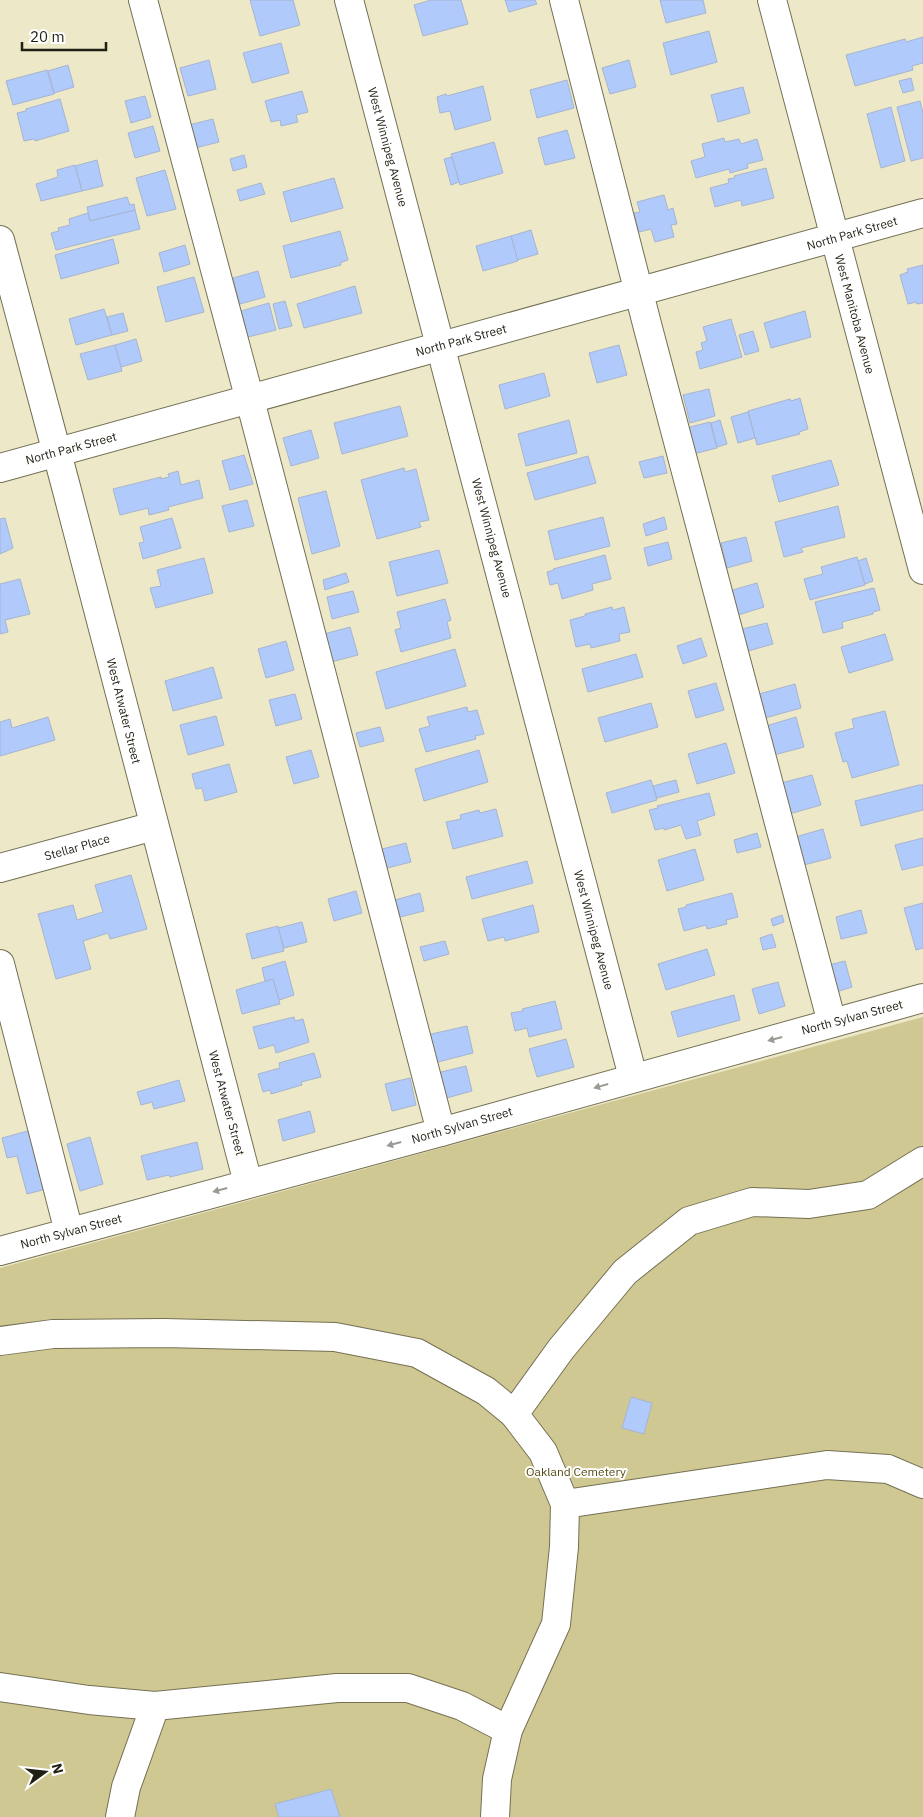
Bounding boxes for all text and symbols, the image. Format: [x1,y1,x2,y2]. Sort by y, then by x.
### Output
scale bar [22,20,106,52]
text: 20 m [30,27,65,46]
street label: West Winnipeg Avenue [365,86,411,209]
street label: North Park Street [805,213,899,253]
street label: West Manitoba Avenue [832,253,878,376]
street label: North Park Street [414,321,508,359]
street label: North Park Street [24,429,118,467]
street label: West Winnipeg Avenue [469,477,515,600]
street label: West Atwater Street [104,657,144,765]
street label: Stellar Place [43,830,112,863]
street label: West Winnipeg Avenue [571,869,617,992]
street label: North Sylvan Street [800,996,904,1038]
one-way arrow [767,1035,782,1043]
street label: West Atwater Street [206,1049,248,1157]
one-way arrow [594,1083,609,1091]
street label: North Sylvan Street [410,1103,514,1147]
one-way arrow [387,1140,402,1148]
one-way arrow [213,1187,228,1195]
street label: North Sylvan Street [19,1210,123,1252]
park label: Oakland Cemetery [526,1464,626,1479]
north arrow [20,1747,70,1797]
text: N [48,1761,68,1776]

